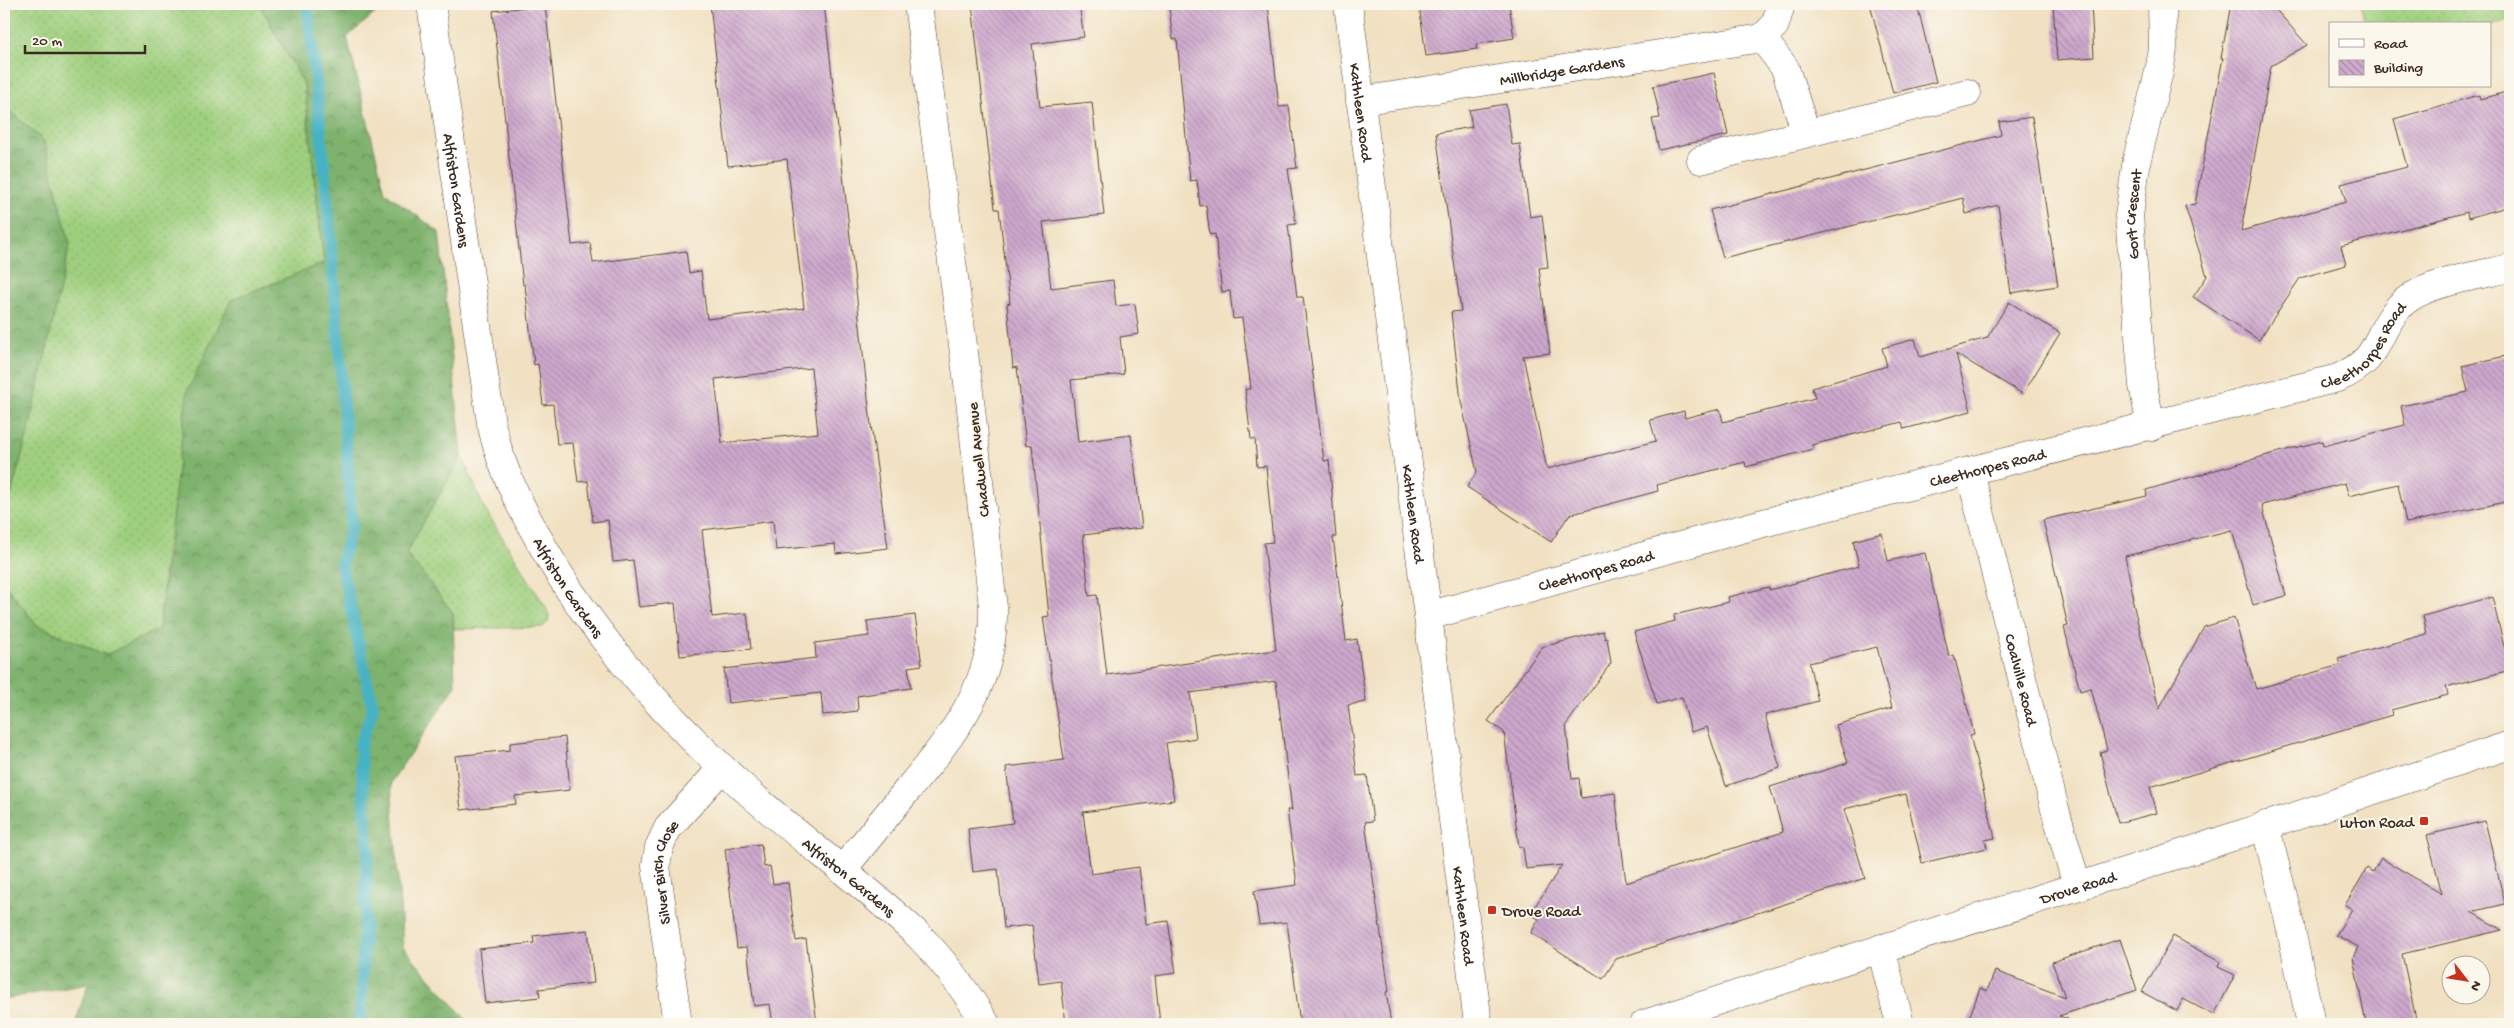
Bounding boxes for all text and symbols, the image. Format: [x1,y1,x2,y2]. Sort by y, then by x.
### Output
scale bar [25,22,145,54]
legend [2329,22,2492,88]
text: 20 m [32,33,62,51]
text: Road [2374,36,2408,54]
street label: Millbridge Gardens [1499,54,1627,92]
text: Building [2373,60,2423,78]
street label: Kathleen Road [1343,62,1375,165]
street label: Alfriston Gardens [437,132,472,250]
street label: Gort Crescent [2123,167,2149,260]
street label: Cleethorpes Road [2319,298,2413,395]
street label: Chadwell Avenue [965,401,996,518]
street label: Cleethorpes Road [1928,446,2050,494]
street label: Kathleen Road [1395,464,1427,566]
street label: Alfriston Gardens [527,535,606,643]
street label: Cleethorpes Road [1537,547,1658,598]
street label: Coalville Road [1998,632,2040,730]
place label: Luton Road [2339,815,2416,834]
marker: Luton Road [2418,815,2430,827]
street label: Silver Birch Close [650,816,685,925]
street label: Alfriston Gardens [797,835,899,923]
street label: Kathleen Road [1446,866,1477,968]
street label: Drove Road [2038,868,2121,911]
marker: Drove Road [1486,904,1498,916]
place label: Drove Road [1501,904,1582,923]
north arrow [2442,956,2492,1006]
text: N [2465,977,2485,994]

